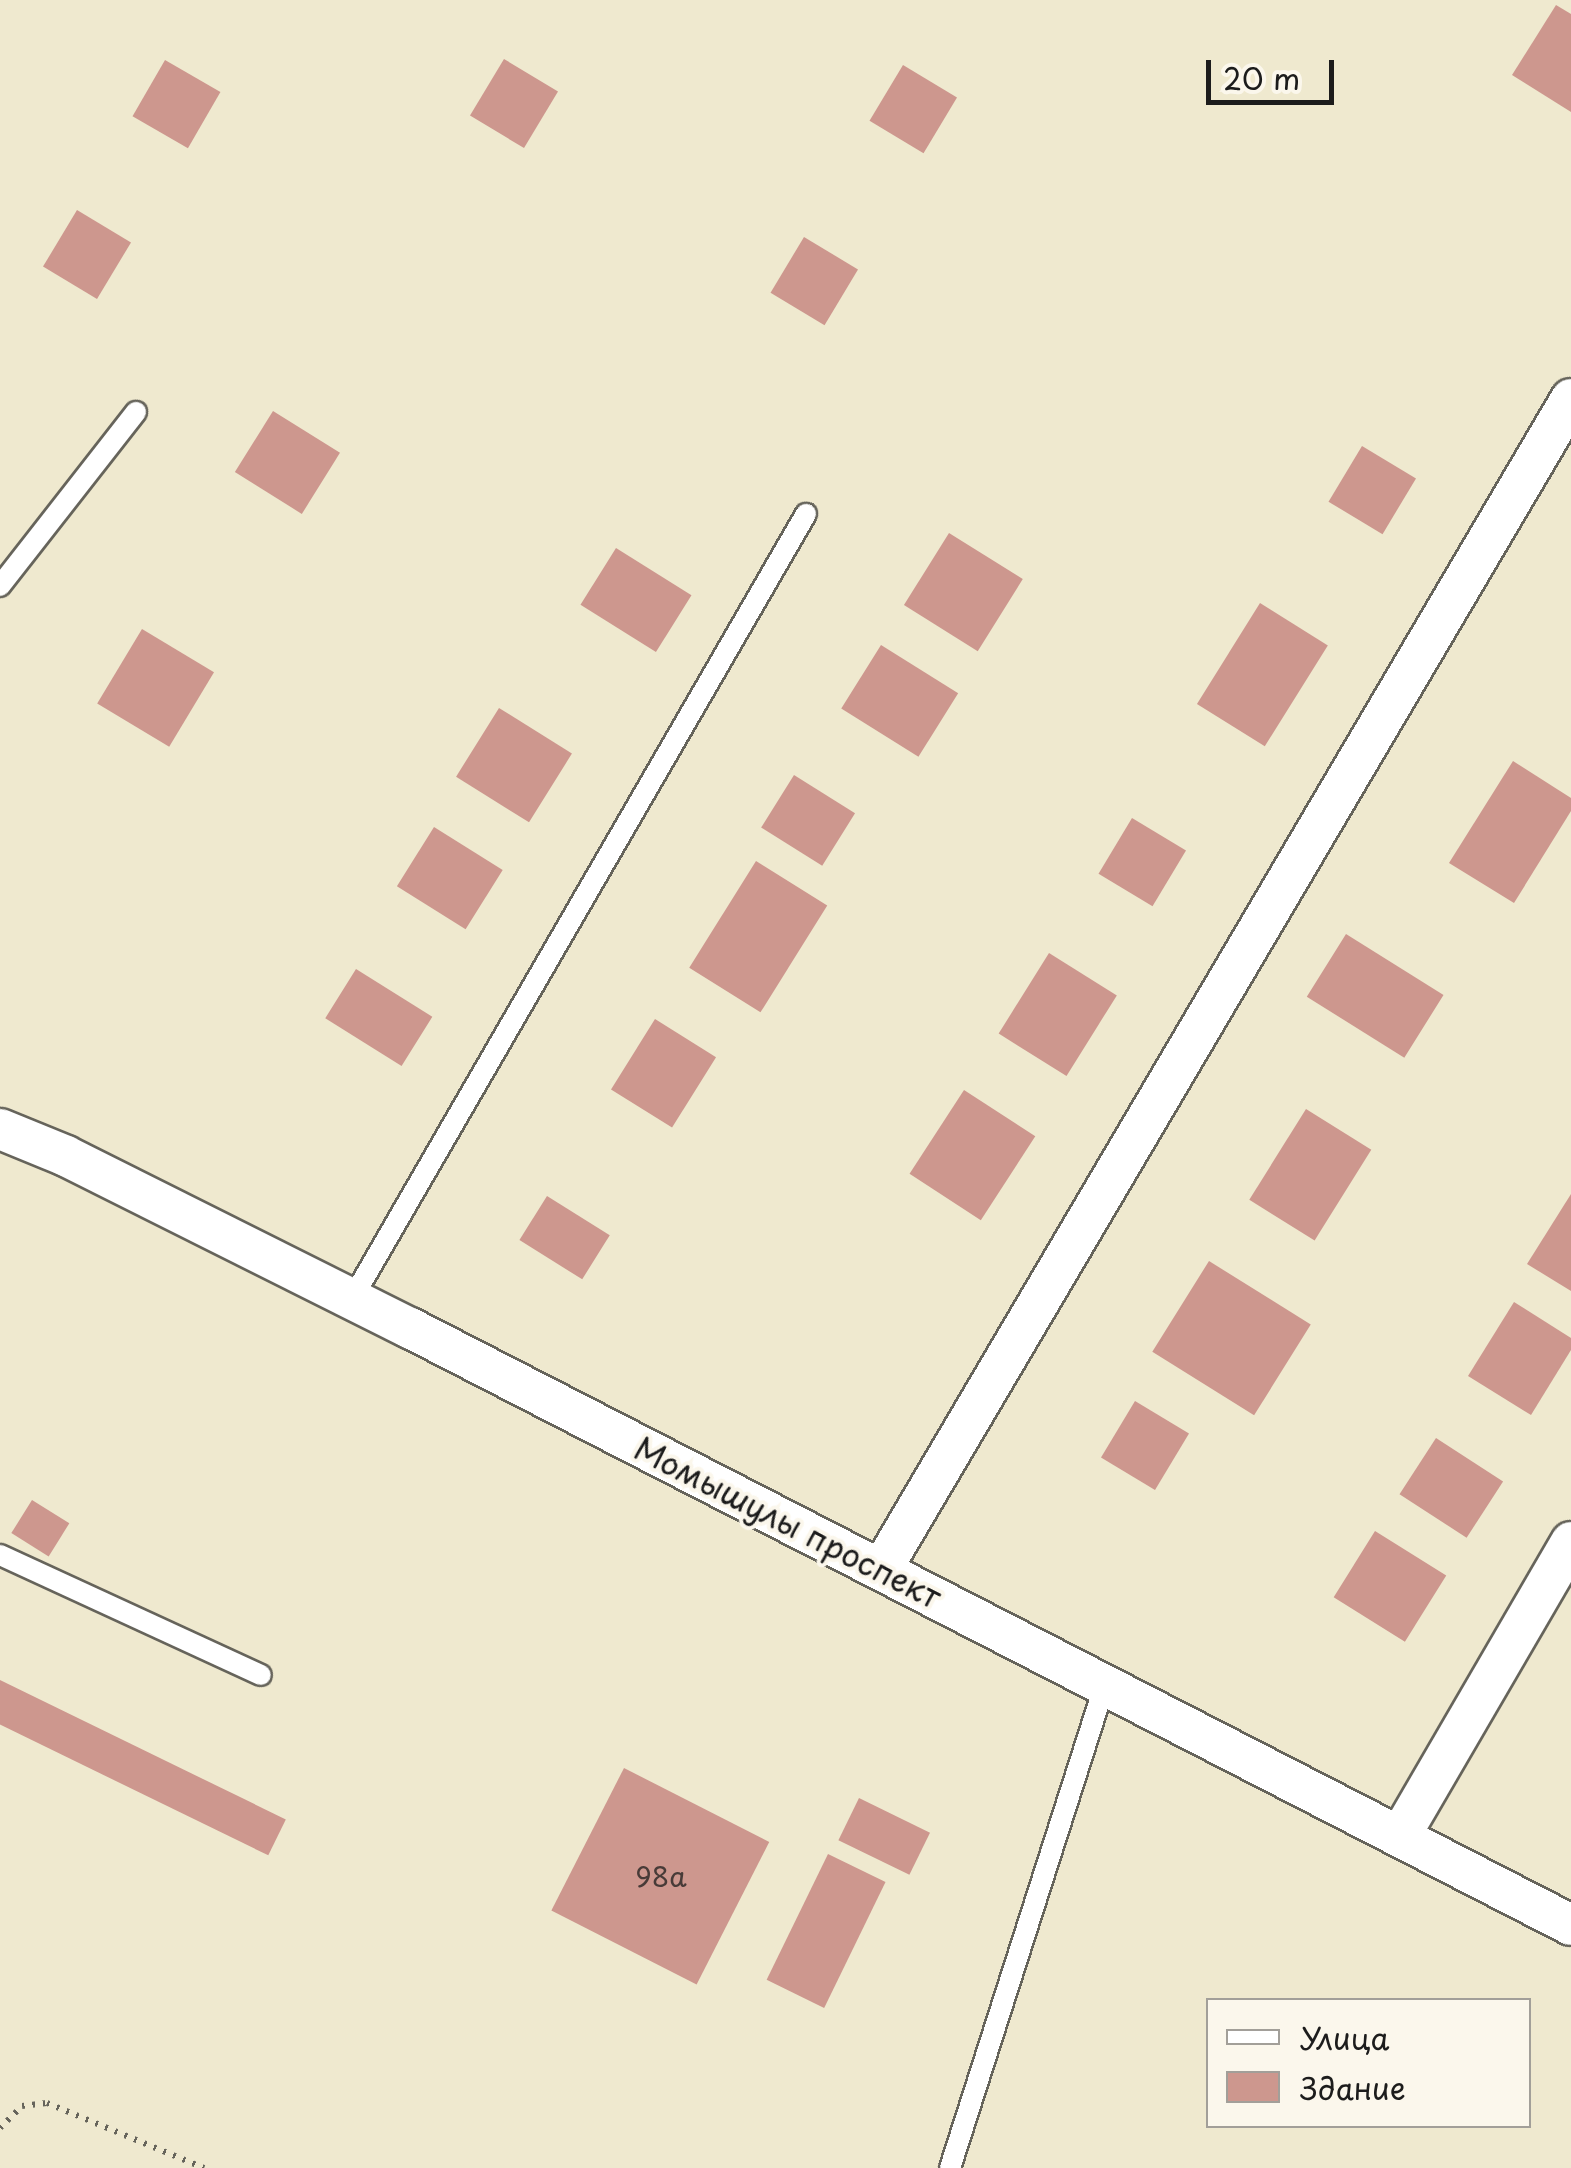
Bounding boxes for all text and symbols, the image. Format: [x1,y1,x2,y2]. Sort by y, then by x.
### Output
scale bar [1211,40,1338,102]
text: 20 m [1223,55,1300,100]
street label: Момышулы проспект [628,1428,948,1616]
house number: 98а [635,1859,687,1893]
legend [1206,1998,1531,2128]
text: Улица [1300,2015,1389,2060]
text: Здание [1300,2065,1406,2110]

